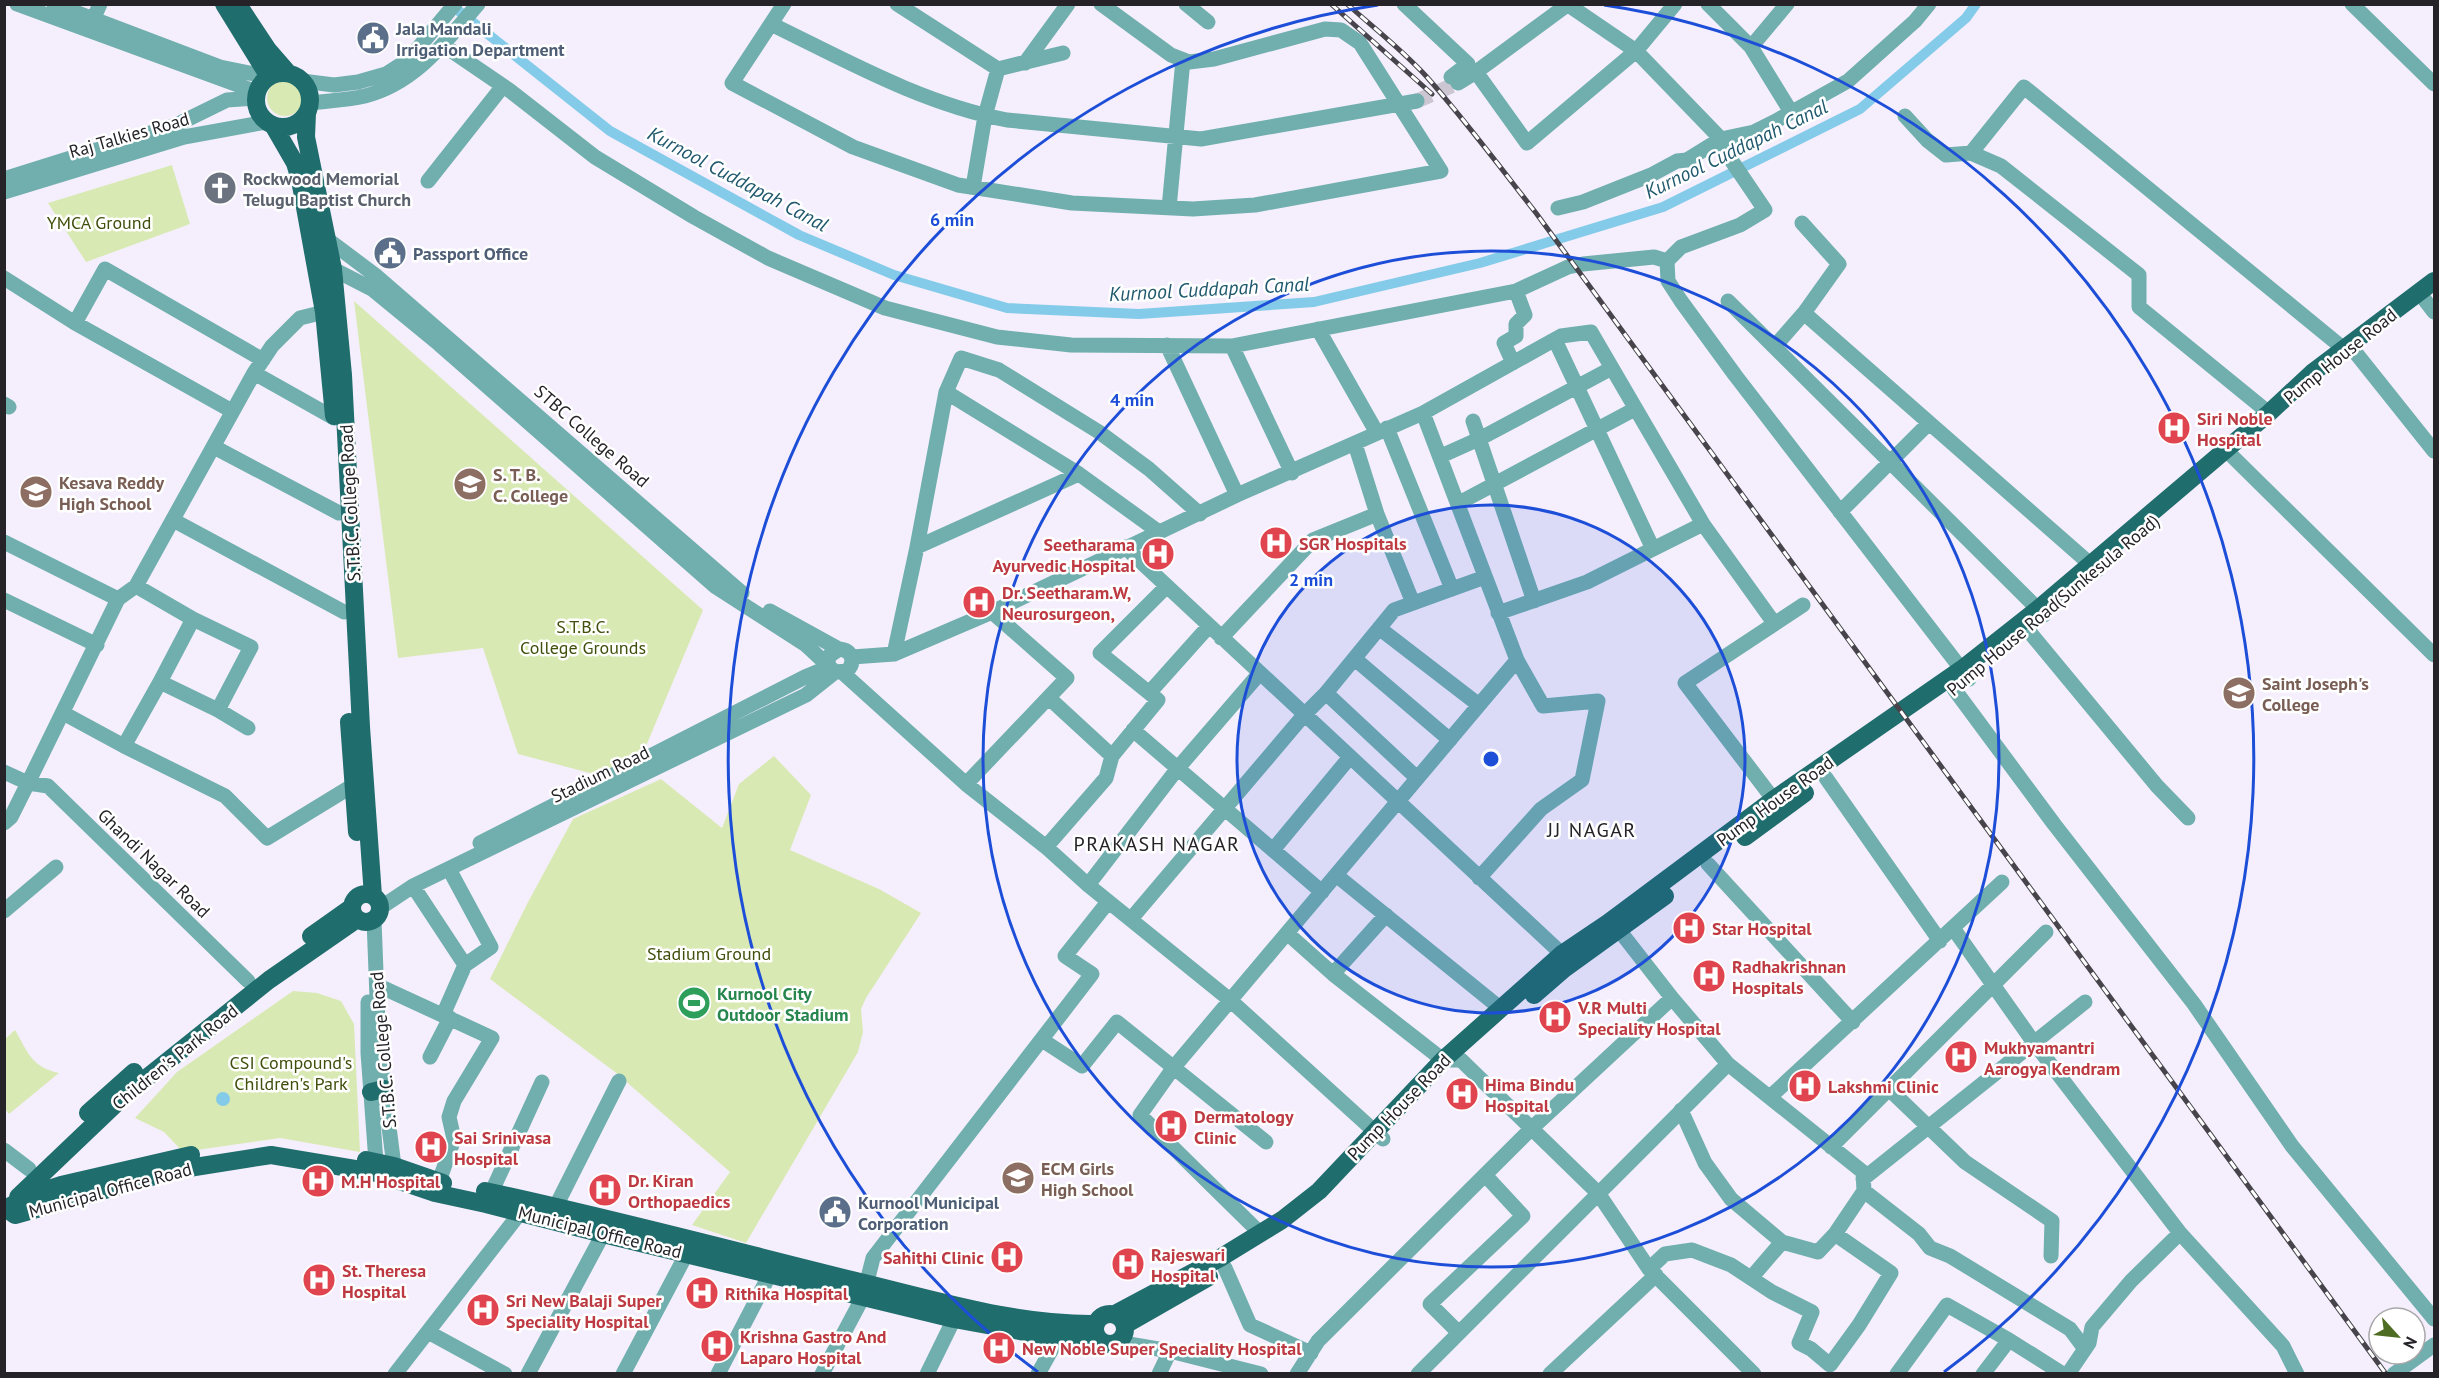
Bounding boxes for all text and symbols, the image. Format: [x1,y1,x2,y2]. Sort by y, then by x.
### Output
place label: Jala Mandali Irrigation Department [395,17,565,61]
public building icon: Jala Mandali Irrigation Department [355,20,391,56]
water label: Kurnool Cuddapah Canal [1640,93,1832,205]
street label: Raj Talkies Road [66,107,192,163]
water label: Kurnool Cuddapah Canal [643,120,833,238]
place label: Rockwood Memorial Telugu Baptist Church [243,167,411,211]
church icon: Rockwood Memorial Telugu Baptist Church [202,170,238,206]
text: 6 min [930,208,974,231]
park label: YMCA Ground [47,211,151,234]
public building icon: Passport Office [372,235,408,271]
place label: Passport Office [413,242,528,265]
water label: Kurnool Cuddapah Canal [1108,271,1311,307]
street label: Pump House Road [2279,303,2401,409]
street label: STBC College Road [530,380,654,492]
text: 4 min [1110,388,1154,411]
place label: Siri Noble Hospital [2197,407,2273,451]
hospital icon: Siri Noble Hospital [2156,410,2192,446]
street label: S.T.B.C. College Road [334,424,366,582]
place label: S. T. B. C. College [493,463,568,507]
school or university icon: S. T. B. C. College [452,466,488,502]
place label: Kesava Reddy High School [59,471,165,515]
school or university icon: Kesava Reddy High School [18,474,54,510]
street label: Pump House Road(Sunkesula Road) [1942,509,2164,701]
hospital icon: SGR Hospitals [1258,525,1294,561]
place label: SGR Hospitals [1299,532,1407,555]
place label: Seetharama Ayurvedic Hospital [992,533,1136,577]
hospital icon: Seetharama Ayurvedic Hospital [1140,536,1176,572]
text: 2 min [1289,568,1333,591]
place label: Dr. Seetharam.W, Neurosurgeon, [1002,581,1131,625]
hospital icon: Dr. Seetharam.W, Neurosurgeon, [961,584,997,620]
park label: S.T.B.C. College Grounds [520,615,646,659]
place label: Saint Joseph's College [2262,672,2369,716]
school or university icon: Saint Joseph's College [2221,675,2257,711]
street label: Stadium Road [547,740,653,808]
centre of rings [1481,749,1501,769]
street label: Pump House Road [1712,751,1838,851]
street label: Ghandi Nagar Road [93,803,215,923]
district label: JJ NAGAR [1546,817,1637,843]
district label: PRAKASH NAGAR [1074,831,1240,857]
hospital icon: Star Hospital [1671,910,1707,946]
place label: Star Hospital [1712,917,1812,940]
park label: Stadium Ground [647,942,771,965]
place label: Radhakrishnan Hospitals [1732,955,1846,999]
hospital icon: Radhakrishnan Hospitals [1691,958,1727,994]
street label: S.T.B.C. College Road [365,971,401,1129]
place label: Kurnool City Outdoor Stadium [717,982,848,1026]
sports icon: Kurnool City Outdoor Stadium [676,985,712,1021]
place label: V.R Multi Speciality Hospital [1577,996,1721,1040]
street label: Children's Park Road [107,999,243,1115]
hospital icon: V.R Multi Speciality Hospital [1537,999,1573,1035]
place label: Mukhyamantri Aarogya Kendram [1984,1036,2120,1080]
hospital icon: Mukhyamantri Aarogya Kendram [1943,1039,1979,1075]
street label: Pump House Road [1342,1049,1456,1165]
park label: CSI Compound's Children's Park [230,1051,352,1095]
hospital icon: Lakshmi Clinic [1787,1068,1823,1104]
place label: Hima Bindu Hospital [1485,1073,1574,1117]
place label: Lakshmi Clinic [1828,1075,1939,1098]
hospital icon: Hima Bindu Hospital [1444,1076,1480,1112]
place label: Dermatology Clinic [1194,1105,1294,1149]
hospital icon: Dermatology Clinic [1153,1108,1189,1144]
place label: Sai Srinivasa Hospital [454,1126,551,1170]
hospital icon: Sai Srinivasa Hospital [413,1129,449,1165]
street label: Municipal Office Road [26,1157,194,1223]
place label: ECM Girls High School [1041,1157,1134,1201]
school or university icon: ECM Girls High School [1000,1160,1036,1196]
hospital icon: M.H Hospital [300,1163,336,1199]
place label: Dr. Kiran Orthopaedics [628,1169,731,1213]
place label: M.H Hospital [341,1170,441,1193]
hospital icon: Dr. Kiran Orthopaedics [587,1172,623,1208]
place label: Kurnool Municipal Corporation [858,1191,1000,1235]
public building icon: Kurnool Municipal Corporation [817,1194,853,1230]
street label: Municipal Office Road [516,1201,684,1263]
hospital icon: Sahithi Clinic [989,1239,1025,1275]
place label: Rajeswari Hospital [1151,1243,1225,1287]
place label: Sahithi Clinic [883,1246,984,1269]
hospital icon: Rajeswari Hospital [1110,1246,1146,1282]
place label: St. Theresa Hospital [342,1259,426,1303]
hospital icon: St. Theresa Hospital [301,1262,337,1298]
hospital icon: Rithika Hospital [684,1275,720,1311]
place label: Rithika Hospital [725,1282,849,1305]
place label: Sri New Balaji Super Speciality Hospital [506,1289,662,1333]
hospital icon: Sri New Balaji Super Speciality Hospital [465,1292,501,1328]
north arrow [2367,1306,2427,1366]
place label: Krishna Gastro And Laparo Hospital [740,1325,886,1369]
hospital icon: Krishna Gastro And Laparo Hospital [699,1328,735,1364]
hospital icon: New Noble Super Speciality Hospital [981,1330,1017,1366]
text: N [2399,1334,2422,1352]
place label: New Noble Super Speciality Hospital [1022,1337,1302,1360]

